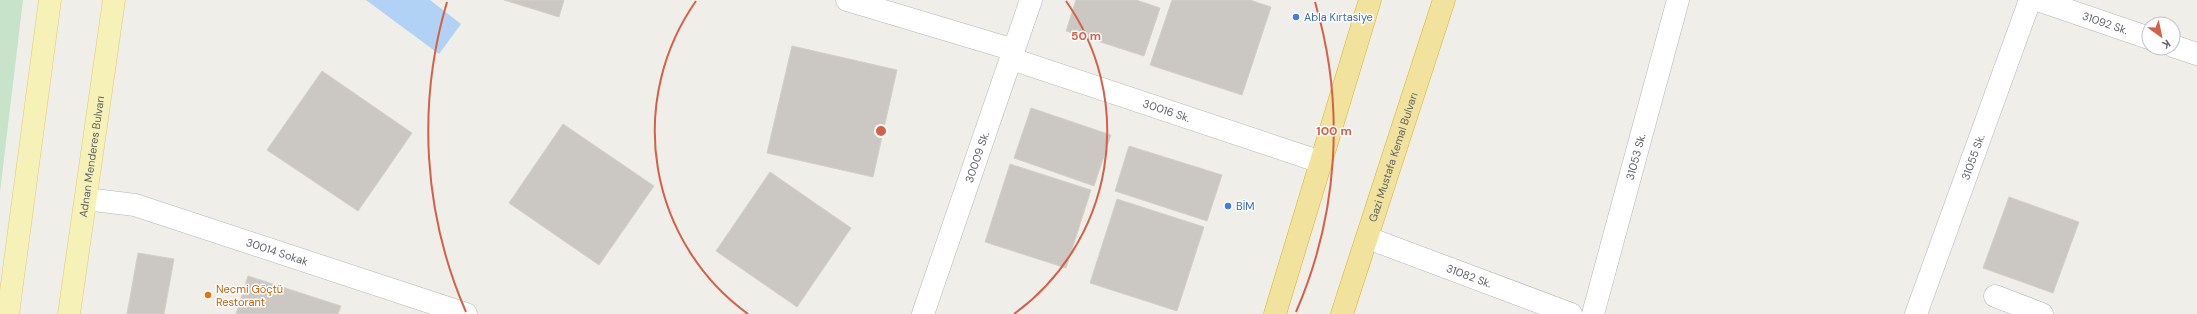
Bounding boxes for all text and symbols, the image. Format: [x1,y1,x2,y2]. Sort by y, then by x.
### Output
street label: 31092 Sk. [2080,9,2130,37]
place label: Abla Kırtasiye [1304,10,1373,24]
marker: Abla Kırtasiye [1291,12,1301,22]
north arrow [2141,16,2181,56]
text: 50 m [1071,28,1101,44]
text: K [2160,37,2173,52]
street label: Gazi Mustafa Kemal Bulvarı [1365,90,1421,224]
street label: Adnan Menderes Bulvarı [76,95,107,218]
street label: 30016 Sk. [1141,96,1192,125]
text: 100 m [1316,123,1352,139]
centre of rings [874,124,888,138]
street label: 30009 Sk. [962,130,992,184]
street label: 31053 Sk. [1623,132,1649,181]
street label: 31055 Sk. [1958,132,1988,182]
place label: BİM [1236,199,1254,213]
marker: BİM [1223,201,1233,211]
street label: 30014 Sokak [244,235,310,269]
street label: 31082 Sk. [1445,261,1494,291]
place label: Necmi Göçtü Restorant [216,282,283,309]
marker: Necmi Göçtü Restorant [203,290,213,300]

